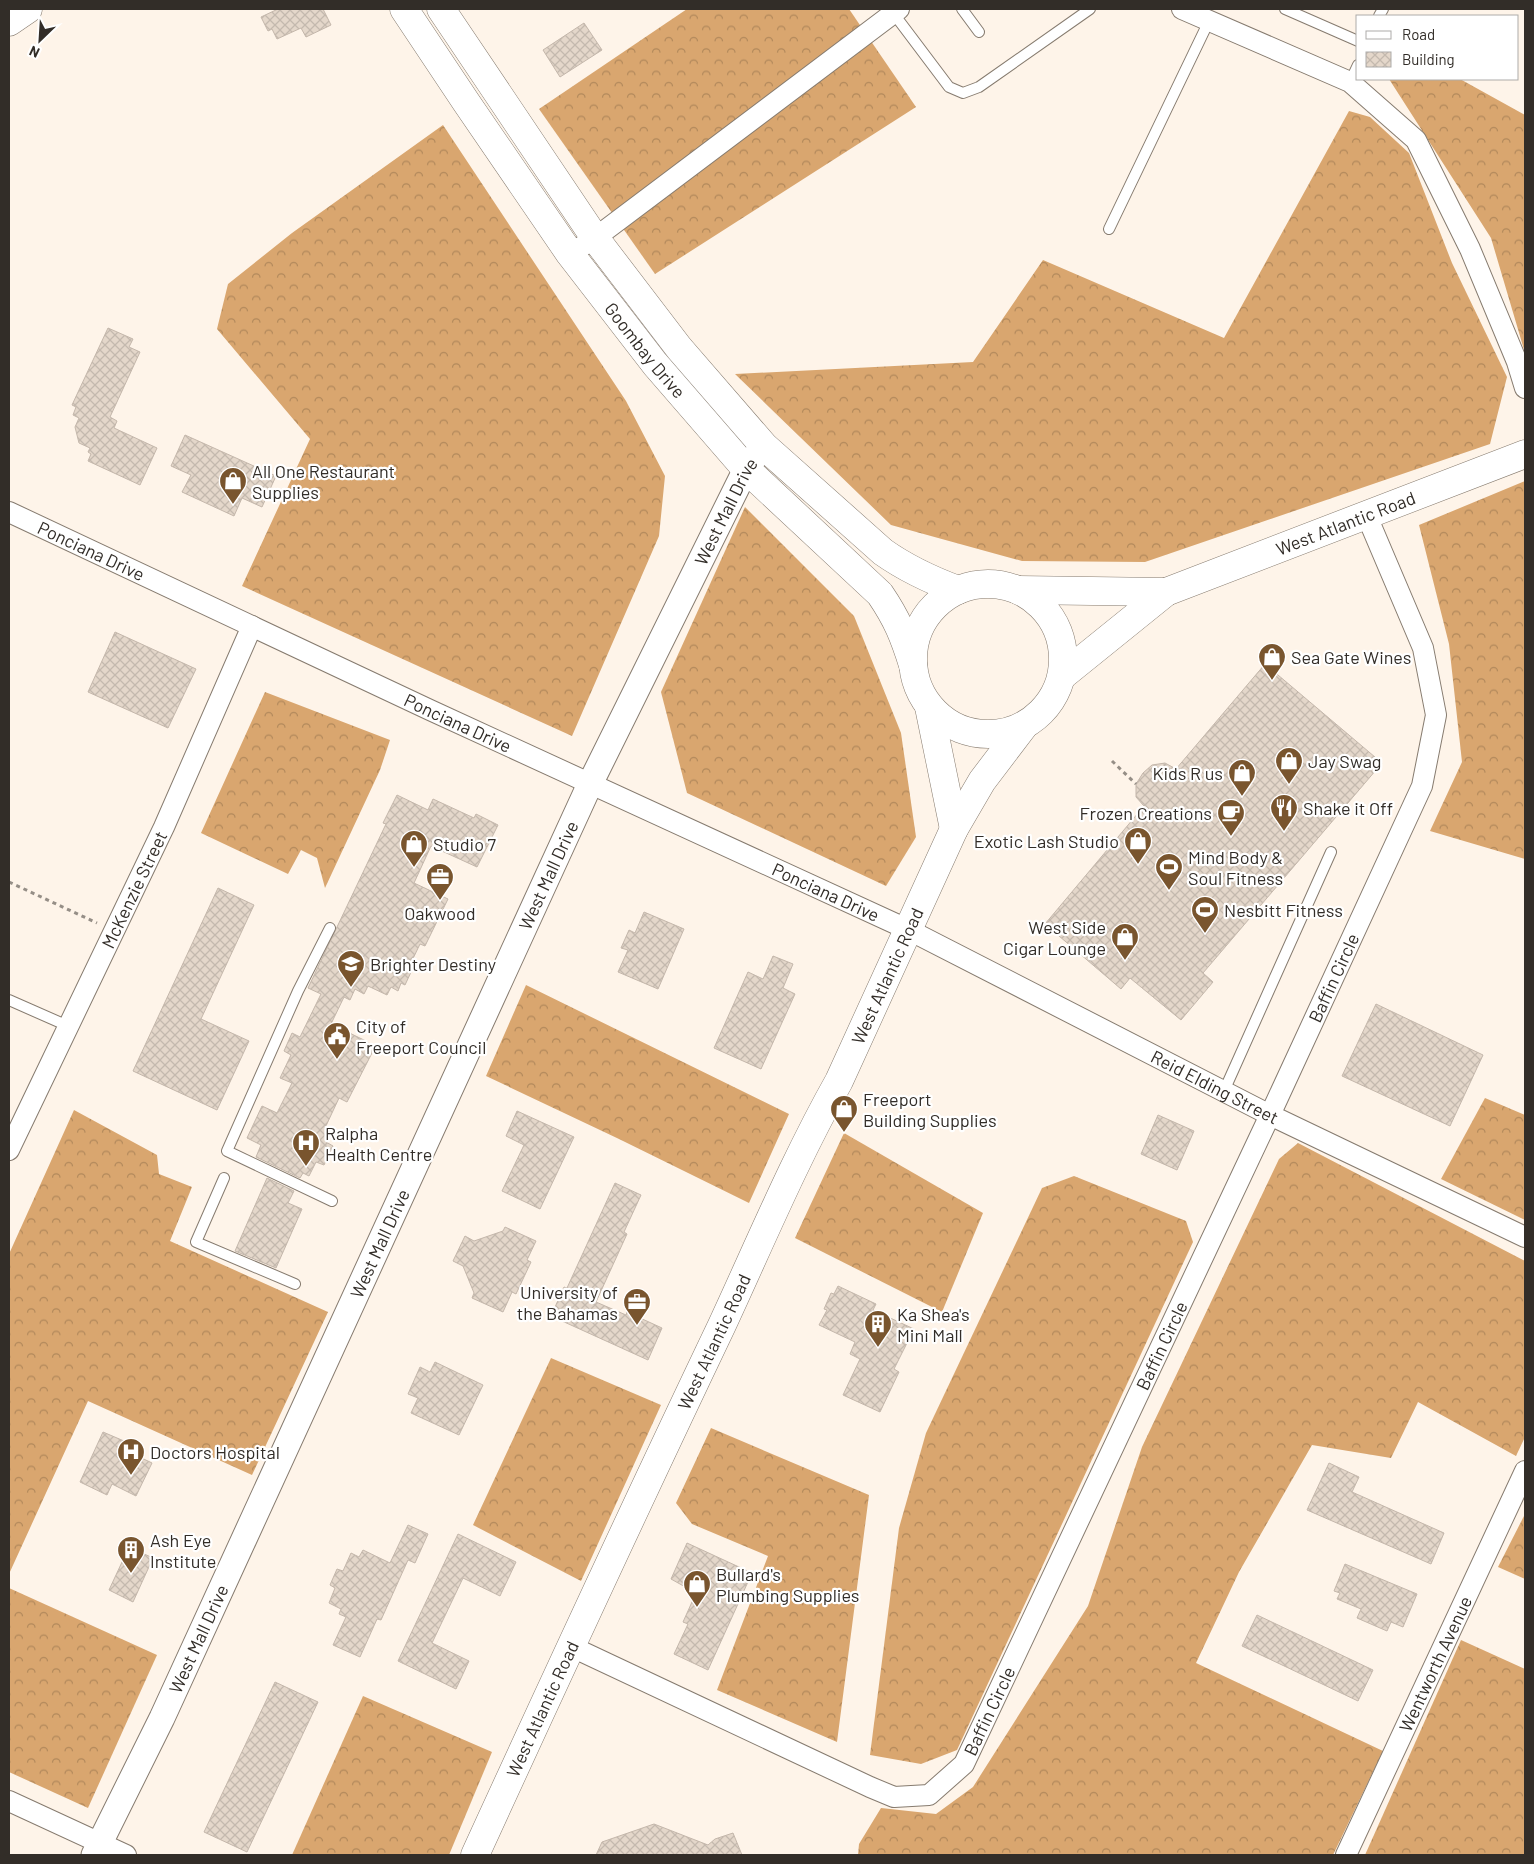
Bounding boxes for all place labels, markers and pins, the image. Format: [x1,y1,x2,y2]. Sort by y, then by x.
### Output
place label: All One Restaurant Supplies [252,460,395,503]
shop icon: All One Restaurant Supplies [218,466,248,505]
shop icon: Sea Gate Wines [1257,642,1287,681]
place label: Sea Gate Wines [1291,646,1411,668]
shop icon: Jay Swag [1274,746,1304,785]
place label: Jay Swag [1308,750,1382,772]
shop icon: Kids R us [1227,758,1257,797]
place label: Kids R us [1152,762,1223,784]
restaurant icon: Shake it Off [1269,793,1299,832]
place label: Shake it Off [1303,797,1393,819]
cafe icon: Frozen Creations [1216,798,1246,837]
place label: Frozen Creations [1079,802,1212,824]
shop icon: Exotic Lash Studio [1123,826,1153,865]
shop icon: Studio 7 [399,829,429,868]
place label: Exotic Lash Studio [974,830,1119,852]
place label: Studio 7 [433,833,497,855]
place label: Mind Body & Soul Fitness [1188,846,1283,889]
sports icon: Mind Body & Soul Fitness [1154,852,1184,891]
office icon: Oakwood [425,862,455,901]
sports icon: Nesbitt Fitness [1190,895,1220,934]
place label: Nesbitt Fitness [1224,899,1343,921]
place label: Oakwood [404,902,476,924]
place label: West Side Cigar Lounge [1003,916,1106,959]
shop icon: West Side Cigar Lounge [1110,922,1140,961]
school or university icon: Brighter Destiny [336,949,366,988]
place label: Brighter Destiny [370,953,496,975]
place label: City of Freeport Council [356,1015,486,1058]
public building icon: City of Freeport Council [322,1021,352,1060]
place label: Freeport Building Supplies [863,1088,997,1131]
shop icon: Freeport Building Supplies [829,1094,859,1133]
place label: Ralpha Health Centre [325,1122,432,1165]
hospital icon: Ralpha Health Centre [291,1128,321,1167]
place label: University of the Bahamas [517,1281,618,1324]
office icon: University of the Bahamas [622,1287,652,1326]
place label: Ka Shea's Mini Mall [897,1303,970,1346]
building icon: Ka Shea's Mini Mall [863,1309,893,1348]
hospital icon: Doctors Hospital [116,1437,146,1476]
place label: Doctors Hospital [150,1441,280,1463]
place label: Ash Eye Institute [150,1529,216,1572]
building icon: Ash Eye Institute [116,1535,146,1574]
place label: Bullard's Plumbing Supplies [716,1563,860,1606]
shop icon: Bullard's Plumbing Supplies [682,1569,712,1608]

